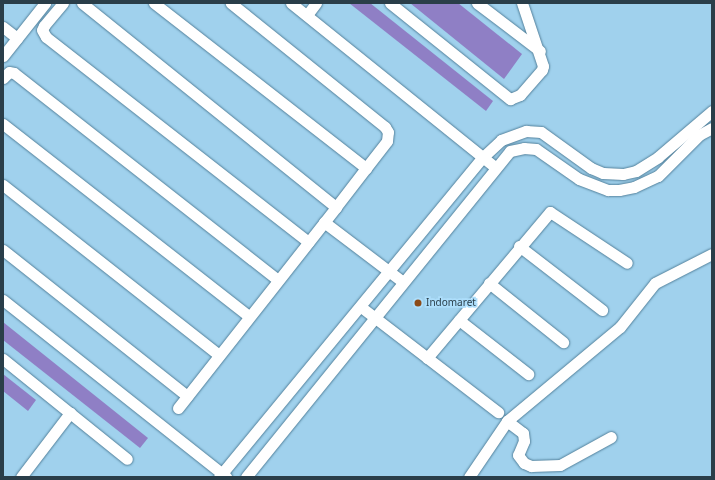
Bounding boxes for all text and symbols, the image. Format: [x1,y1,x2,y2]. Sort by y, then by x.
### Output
place label: Indomaret [426,297,476,309]
marker: Indomaret [413,298,423,308]

